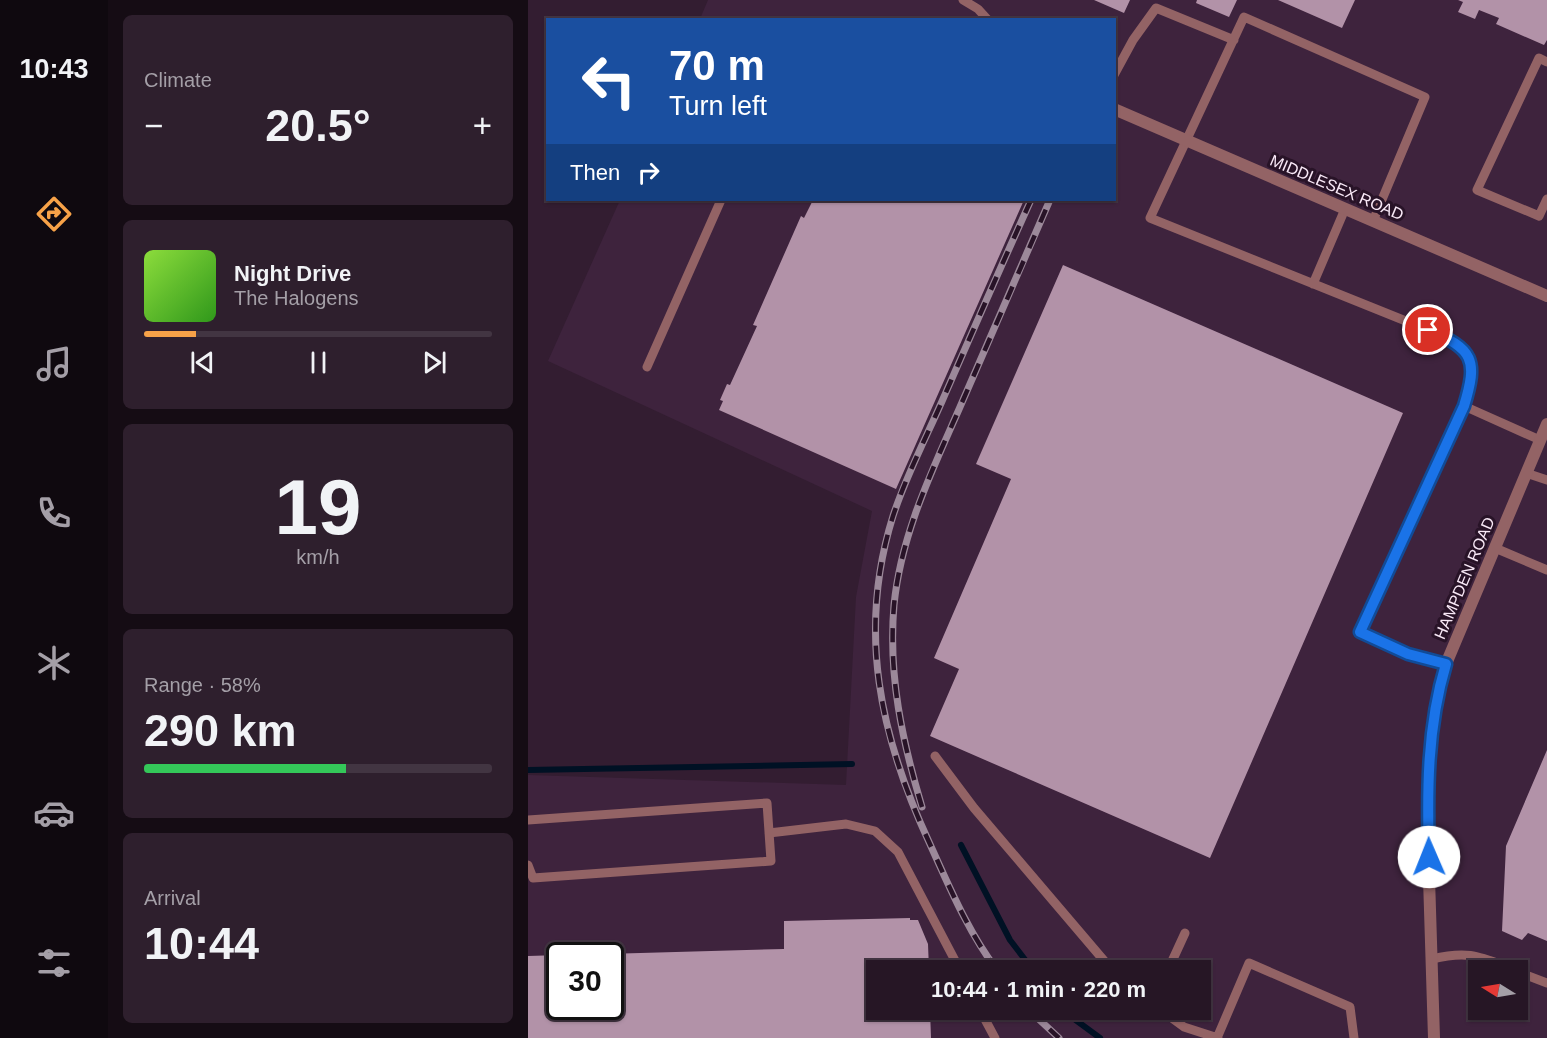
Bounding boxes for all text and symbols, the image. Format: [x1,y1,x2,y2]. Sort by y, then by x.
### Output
icon: left [570,42,648,120]
text: 70 m [669,42,765,89]
text: 10:43 [19,54,89,84]
text: Climate [144,69,212,91]
text: Turn left [669,91,767,121]
text: 20.5° [265,100,371,151]
text: − [144,107,163,144]
text: + [473,107,492,144]
street label: MIDDLESEX ROAD [1268,152,1406,223]
icon: right [632,156,665,189]
text: Then [570,160,620,185]
icon: directions [33,193,75,235]
text: Night Drive [234,261,351,286]
text: The Halogens [234,287,359,309]
pin [1402,304,1453,355]
icon: arrive [1411,313,1444,346]
icon: music [33,343,75,385]
icon: previous [186,346,219,379]
icon: pause [302,346,335,379]
icon: next [418,346,451,379]
text: 19 [275,463,361,551]
icon: phone [33,492,75,534]
street label: HAMPDEN ROAD [1431,515,1498,642]
text: km/h [296,546,340,568]
icon: climate [33,642,75,684]
text: Range · 58% [144,674,261,696]
text: 290 km [144,705,297,756]
icon: car [33,792,75,834]
position arrow [1397,825,1461,889]
text: Arrival [144,887,201,909]
text: 10:44 [144,918,259,969]
icon: filters [33,942,75,984]
speed limit sign: 30 [546,942,624,1020]
north arrow [1468,960,1528,1020]
map controls [1468,960,1528,1020]
text: 10:44 · 1 min · 220 m [931,977,1146,1002]

